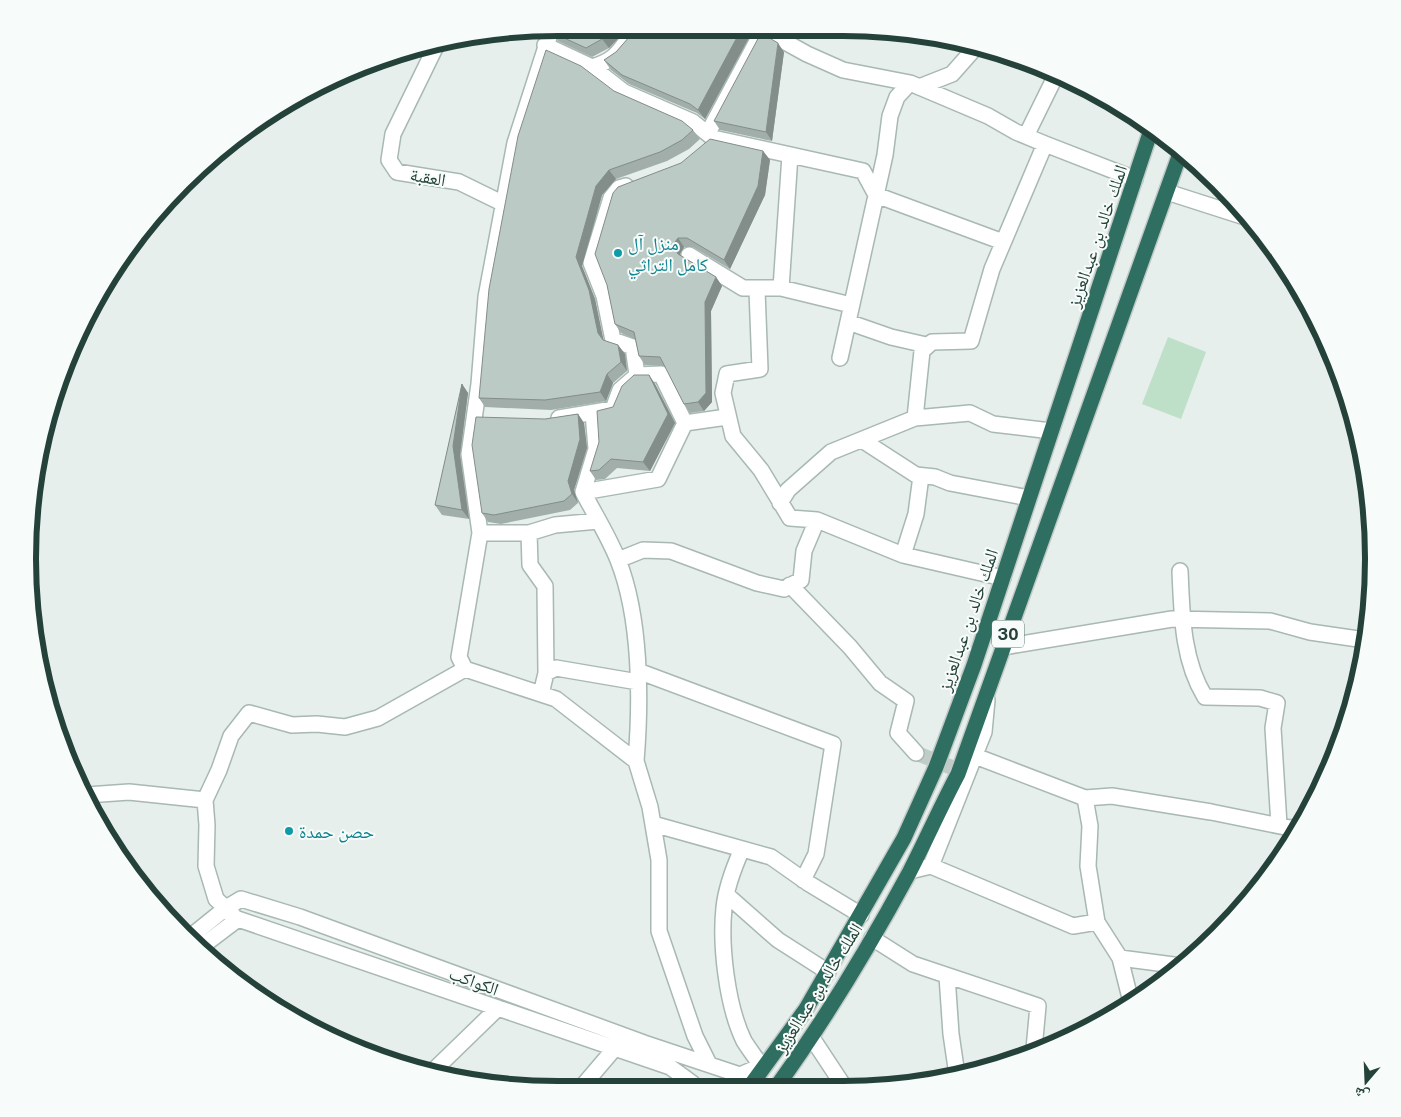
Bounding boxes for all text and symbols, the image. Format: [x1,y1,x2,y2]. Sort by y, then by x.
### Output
street label: الملك خالد بن عبدالعزيز [1062,162,1132,311]
street label: العقبة [408,164,448,191]
place label: منزل آل كامل التراثي [628,233,708,279]
marker: منزل آل كامل التراثي [612,247,624,259]
street label: الملك خالد بن عبدالعزيز [933,546,1003,695]
road number: 30 [992,620,1024,648]
place label: حصن حمدة [299,821,374,843]
marker: حصن حمدة [283,825,295,837]
street label: الملك خالد بن عبدالعزيز [769,919,867,1058]
street label: الكواكب [446,962,502,1000]
north arrow [1341,1057,1391,1107]
text: ش [1352,1083,1372,1104]

